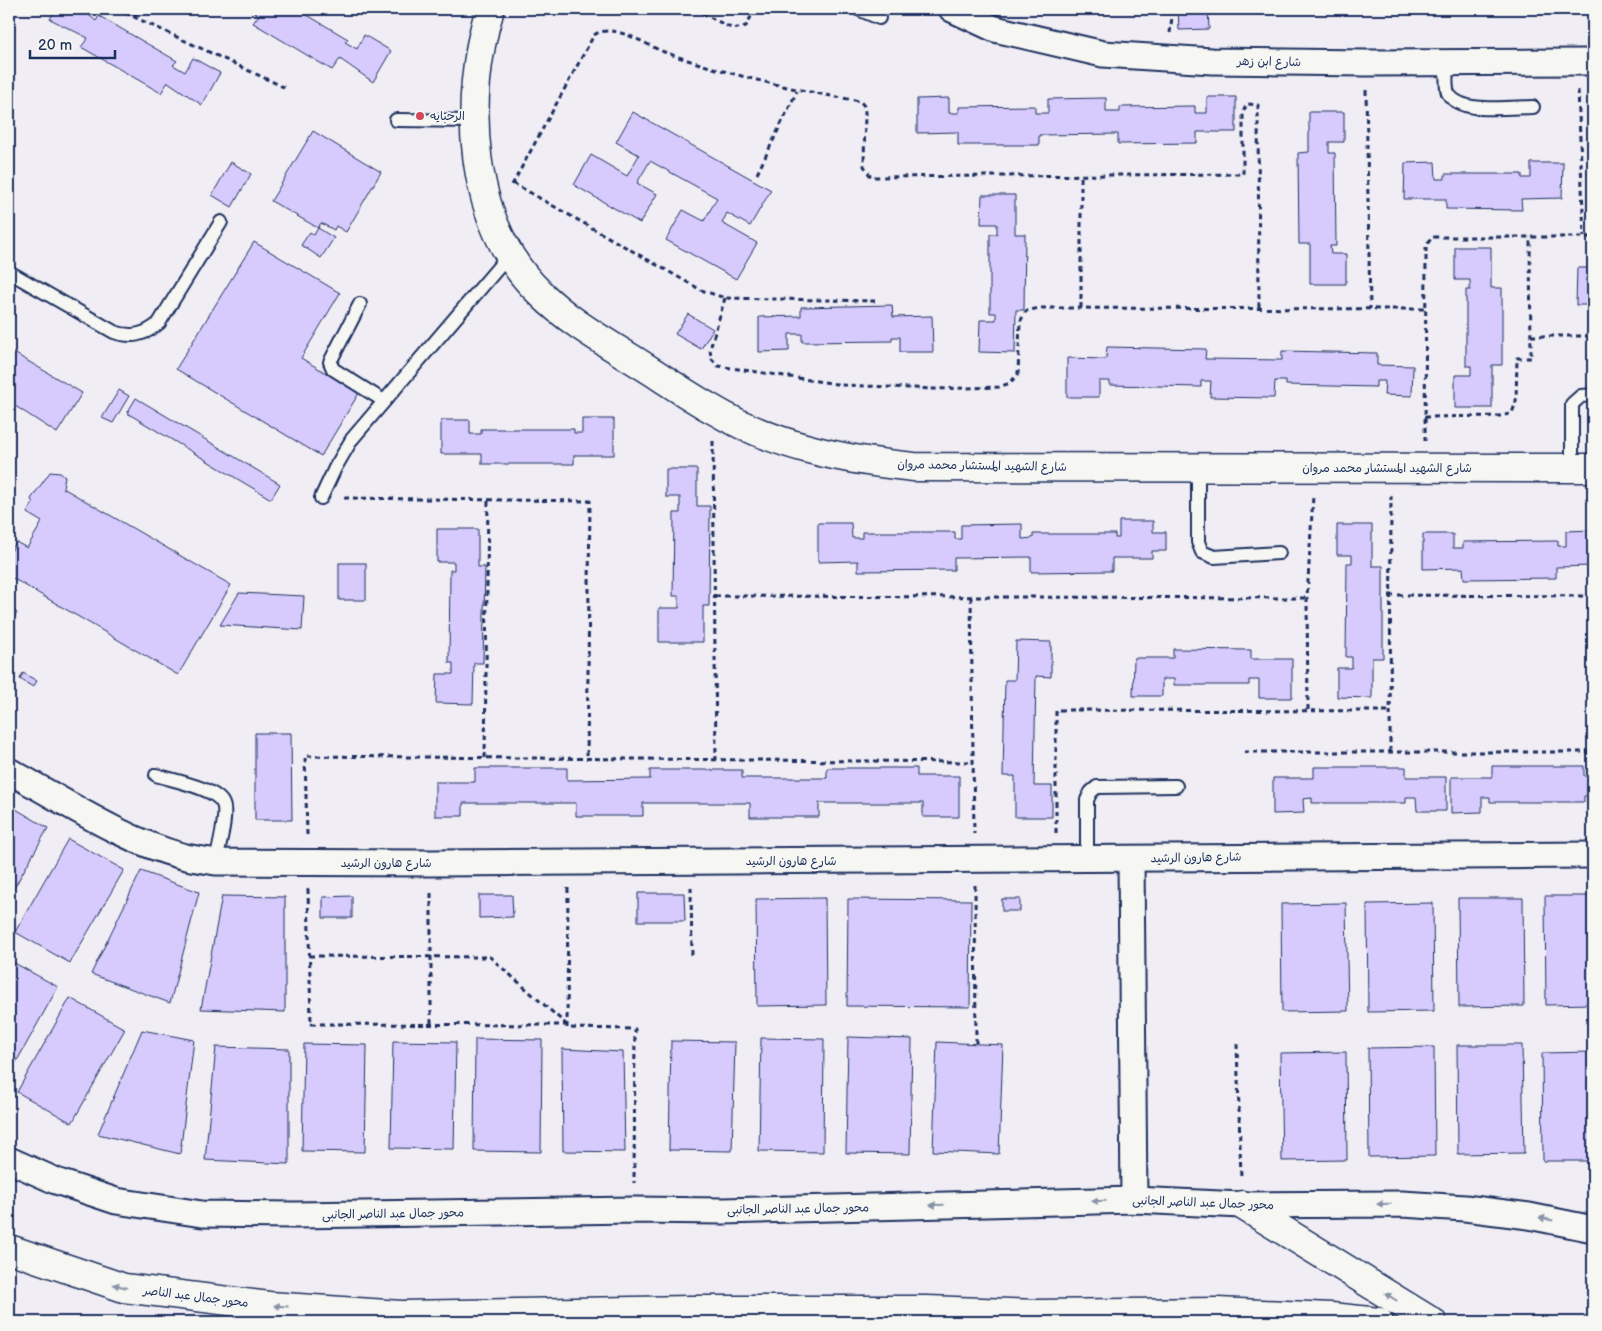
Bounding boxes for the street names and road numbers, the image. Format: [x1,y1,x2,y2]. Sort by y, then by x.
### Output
street label: شارع ابن زهر [1236,54,1301,71]
street label: شارع الشهيد المستشار محمد مروان [897,457,1067,476]
street label: شارع الشهيد المستشار محمد مروان [1302,461,1472,477]
street label: شارع هارون الرشيد [1150,850,1242,867]
street label: شارع هارون الرشيد [746,854,836,870]
street label: شارع هارون الرشيد [341,856,431,872]
street label: محور جمال عبد الناصر الجانبى [1132,1193,1274,1213]
street label: محور جمال عبد الناصر الجانبى [727,1200,869,1218]
street label: محور جمال عبد الناصر الجانبى [322,1205,464,1223]
street label: محور جمال عبد الناصر [142,1283,249,1311]

